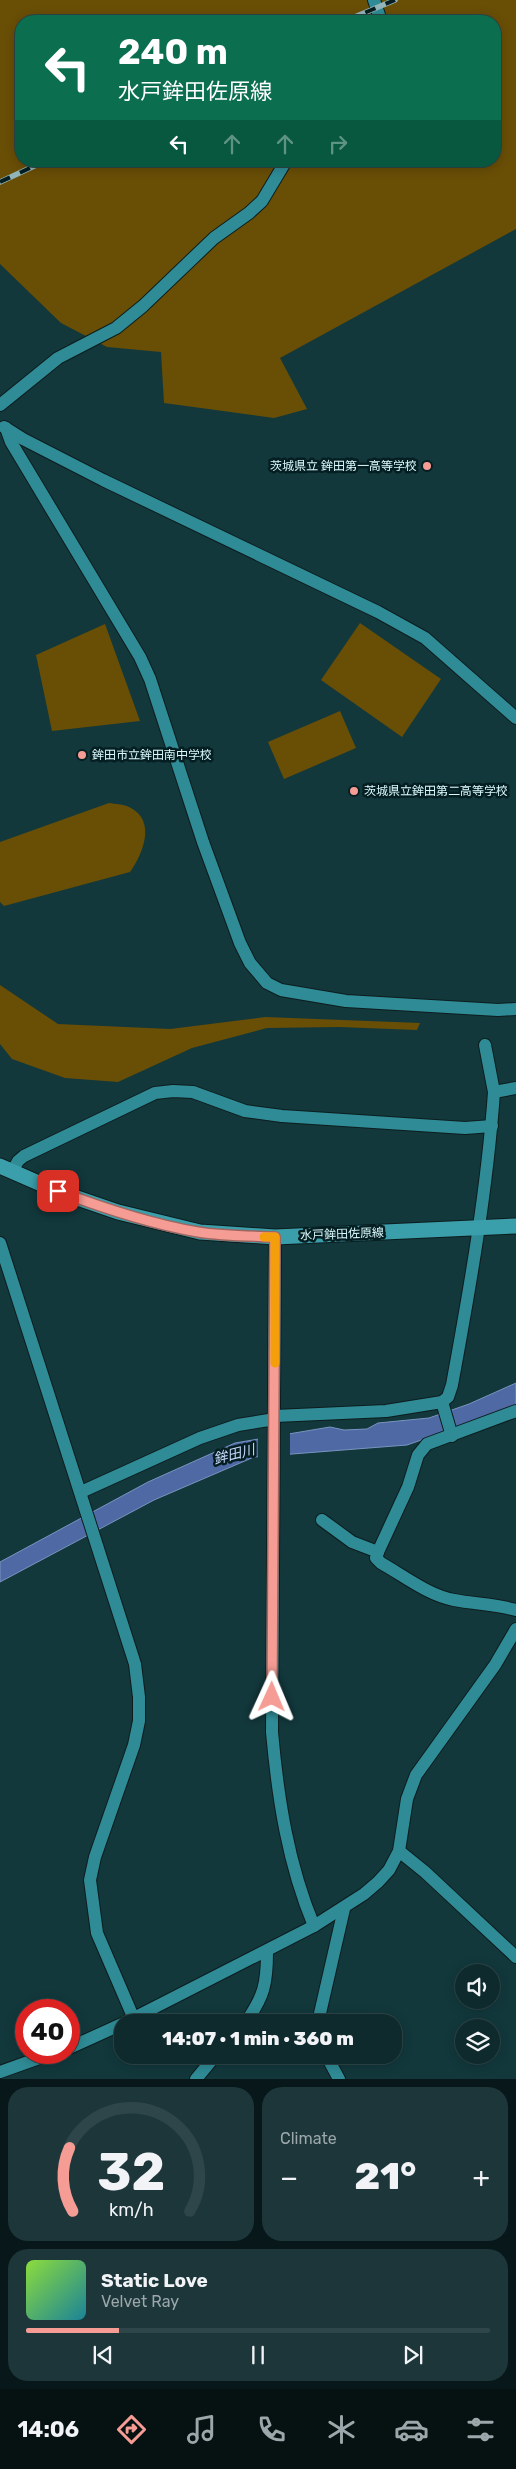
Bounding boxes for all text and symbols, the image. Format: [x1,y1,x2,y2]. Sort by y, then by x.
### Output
text: 240 m [118,31,228,73]
icon: left [35,35,100,100]
text: 水戸鉾田佐原線 [118,78,272,105]
icon: left [165,130,193,158]
icon: ahead [218,130,246,158]
icon: ahead [271,130,299,158]
icon: right [324,130,352,158]
place label: 茨城県立 鉾田第一高等学校 [270,459,417,473]
marker: 茨城県立 鉾田第一高等学校 [421,460,433,472]
place label: 鉾田市立鉾田南中学校 [92,748,212,762]
marker: 鉾田市立鉾田南中学校 [76,749,88,761]
place label: 茨城県立鉾田第二高等学校 [364,784,508,798]
marker: 茨城県立鉾田第二高等学校 [348,785,360,797]
pin [37,1170,79,1212]
icon: arrive [44,1177,72,1205]
street label: 水戸鉾田佐原線 [300,1226,384,1242]
water label: 鉾田川 [212,1441,258,1468]
position arrow [245,1670,297,1722]
map controls [455,1964,500,2064]
button: sound [455,1964,500,2009]
speed limit sign: 40 [15,1999,80,2064]
button: layers [455,2019,500,2064]
text: 14:07 · 1 min · 360 m [162,2027,354,2050]
text: Climate [280,2129,337,2148]
text: 32 [97,2141,165,2203]
text: 21° [355,2153,416,2199]
text: − [280,2161,298,2194]
text: + [473,2161,490,2194]
text: km/h [109,2199,153,2220]
text: Static Love [101,2269,208,2292]
text: Velvet Ray [101,2292,179,2311]
icon: previous [89,2341,117,2369]
icon: pause [244,2341,272,2369]
icon: next [399,2341,427,2369]
icon: directions [114,2412,149,2447]
icon: music [184,2412,219,2447]
icon: phone [254,2412,289,2447]
icon: climate [324,2412,359,2447]
icon: car [394,2412,429,2447]
icon: filters [463,2412,498,2447]
text: 14:06 [17,2416,79,2443]

